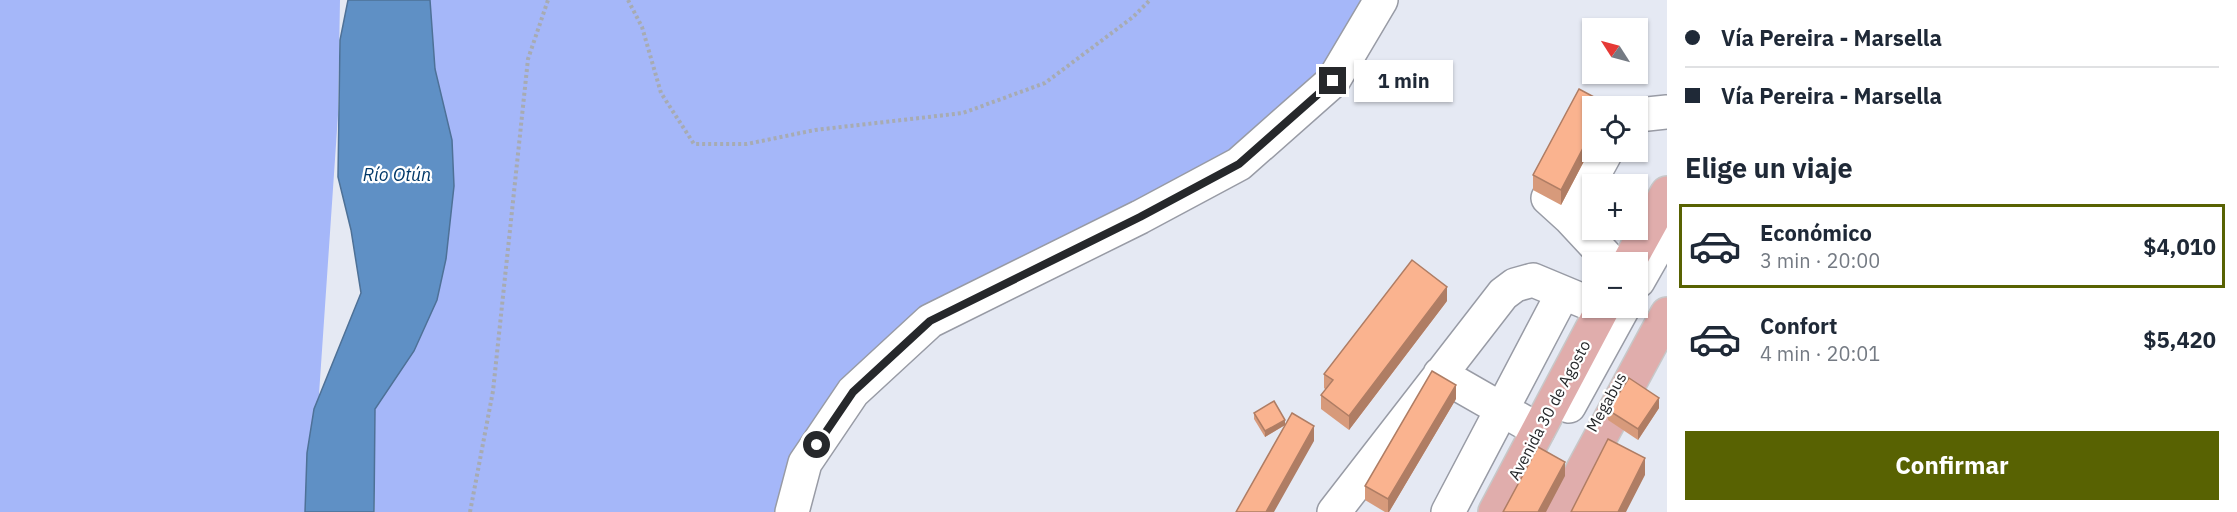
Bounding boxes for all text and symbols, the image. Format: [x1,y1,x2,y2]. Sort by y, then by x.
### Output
north arrow [1582,18,1648,84]
map controls [1582,18,1648,318]
text: Vía Pereira - Marsella [1721,23,1942,52]
callout: 1 min [1354,60,1453,102]
route end [1319,67,1346,94]
text: 1 min [1377,67,1430,94]
text: Vía Pereira - Marsella [1721,81,1942,110]
button: locate [1582,96,1648,162]
text: Elige un viaje [1685,150,1853,185]
water label: Río Otún [363,163,431,186]
button: + [1582,174,1648,240]
text: Económico [1760,218,1872,247]
icon: car [1688,219,1742,273]
text: $4,010 [2143,232,2216,261]
text: 3 min · 20:00 [1760,247,1880,274]
button: − [1582,252,1648,318]
text: Confort [1760,311,1838,340]
icon: car [1688,312,1742,366]
text: $5,420 [2143,325,2216,354]
street label: Avenida 30 de Agosto [1504,337,1594,483]
text: 4 min · 20:01 [1760,340,1880,367]
street label: Megabus [1582,369,1630,435]
route start [803,431,830,458]
button: Confirmar [1685,431,2219,500]

